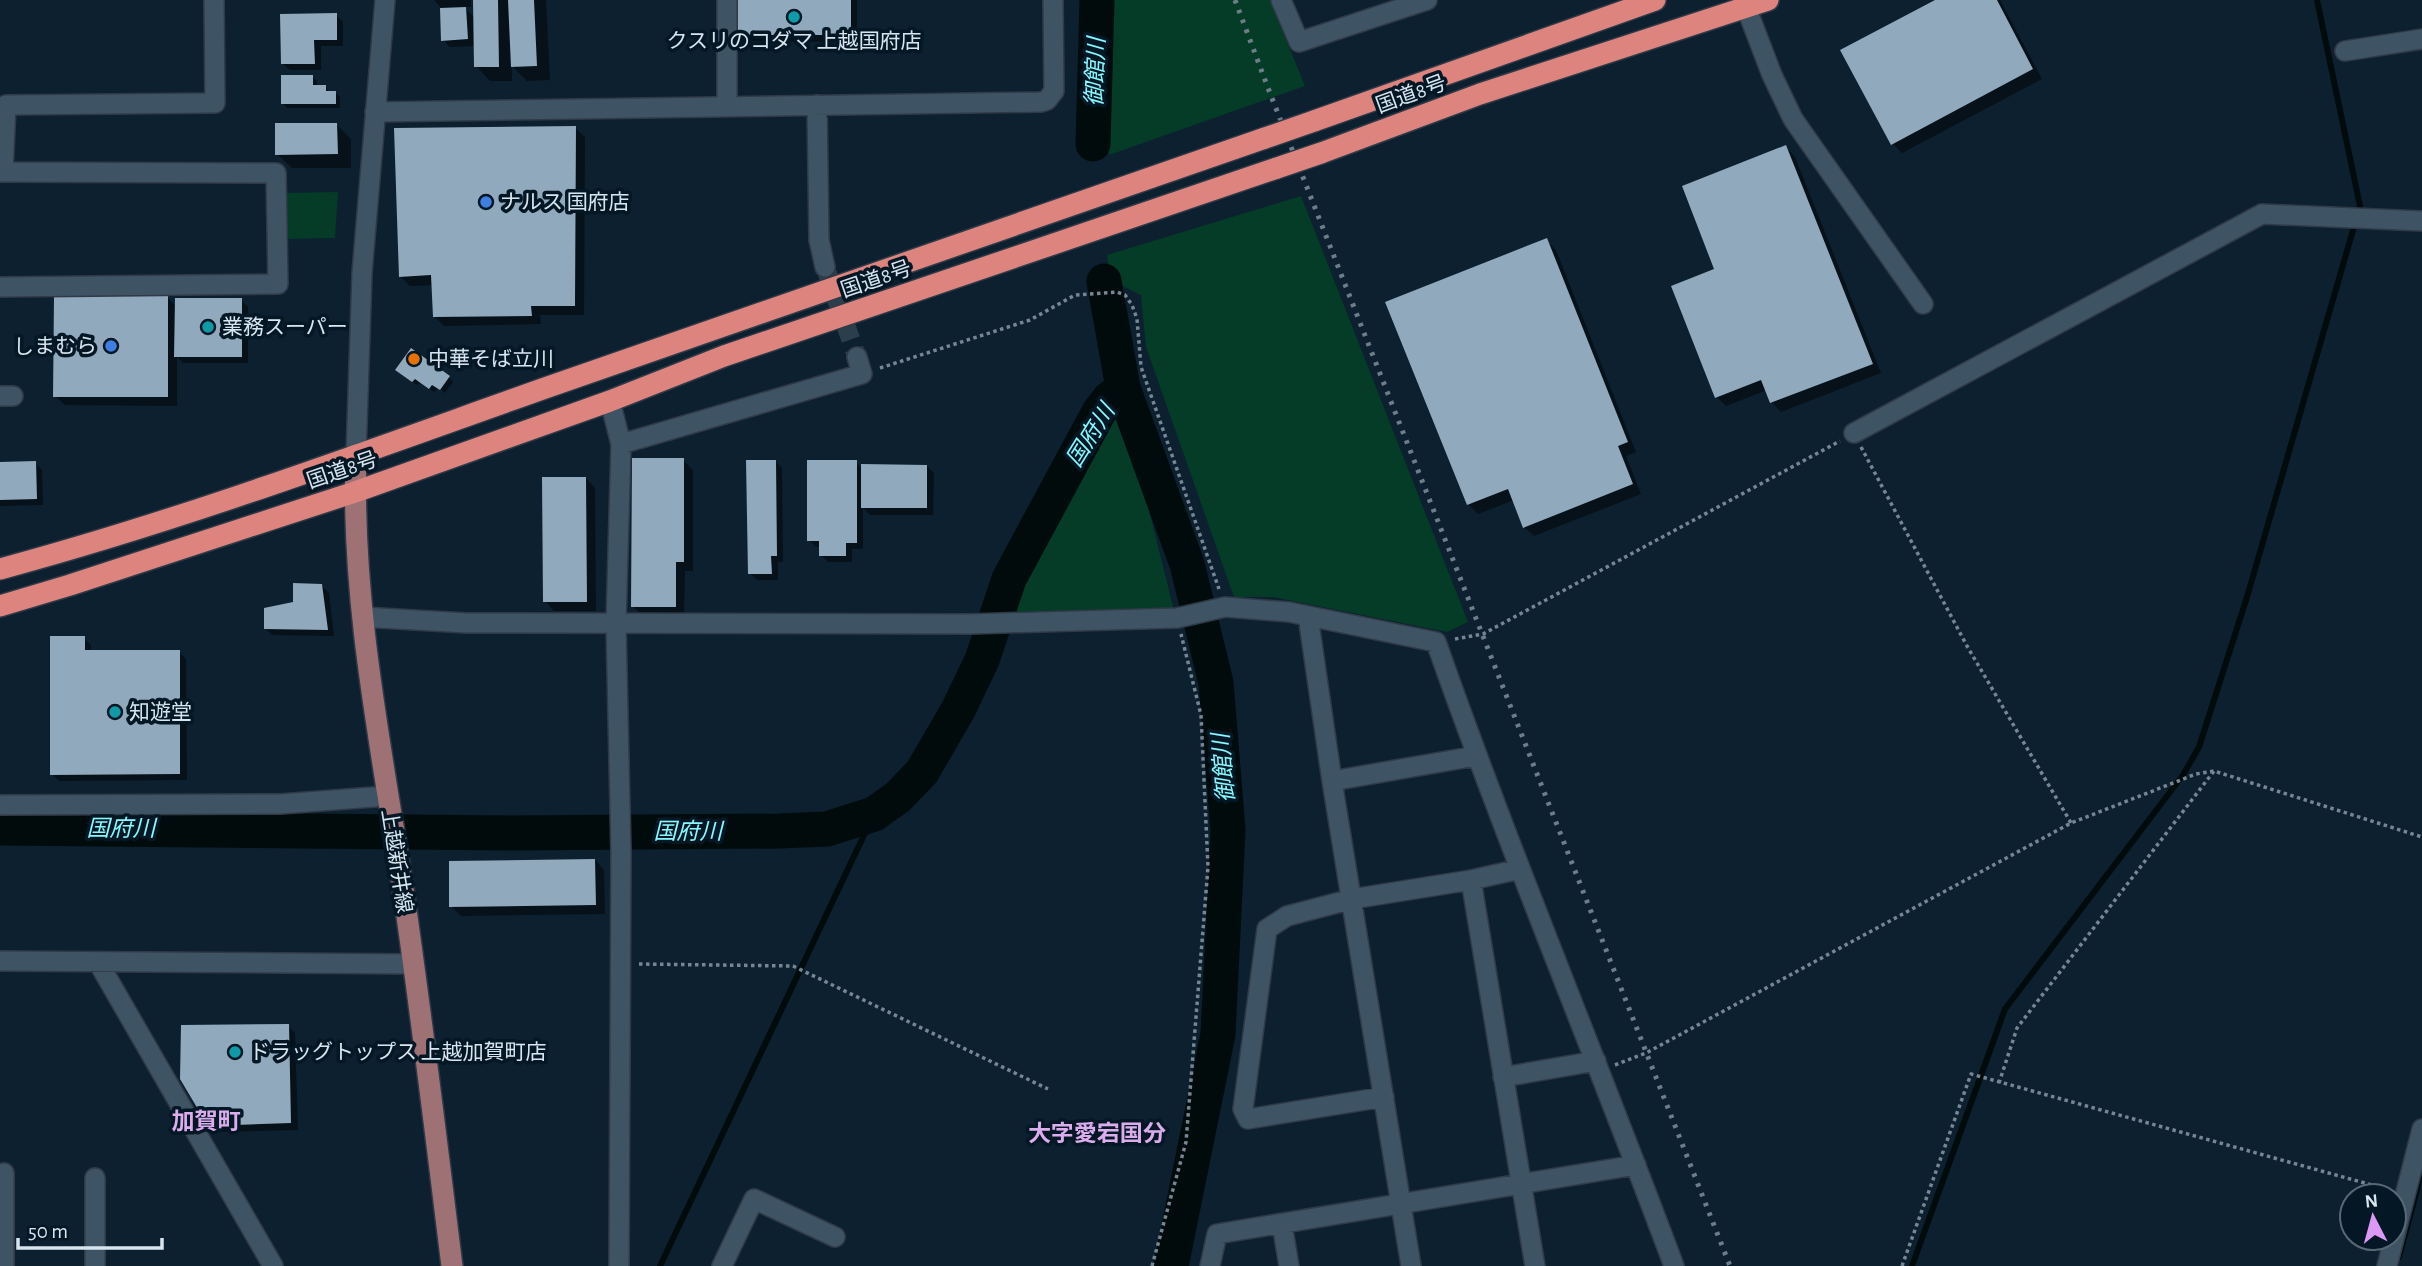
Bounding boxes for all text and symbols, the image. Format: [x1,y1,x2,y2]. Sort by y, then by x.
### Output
marker: クスリのコダマ 上越国府店 [786,9,802,25]
place label: クスリのコダマ 上越国府店 [667,30,921,52]
water label: 御館川 [1082,34,1109,107]
street label: 国道8号 [1373,71,1449,117]
place label: ナルス 国府店 [500,191,629,213]
marker: ナルス 国府店 [478,194,494,210]
street label: 国道8号 [838,257,914,301]
place label: 業務スーパー [222,316,348,338]
marker: 業務スーパー [200,319,216,335]
place label: しまむら [13,336,97,357]
marker: しまむら [103,338,119,354]
place label: 中華そば立川 [428,348,554,370]
marker: 中華そば立川 [406,351,422,367]
water label: 国府川 [1062,397,1121,471]
street label: 国道8号 [304,448,380,492]
place label: 知遊堂 [129,701,192,723]
marker: 知遊堂 [107,704,123,720]
water label: 御館川 [1208,730,1239,803]
street label: 上越新井線 [378,807,416,915]
water label: 国府川 [87,816,159,841]
water label: 国府川 [654,819,726,844]
place label: ドラッグトップス 上越加賀町店 [249,1041,546,1063]
marker: ドラッグトップス 上越加賀町店 [227,1044,243,1060]
district label: 加賀町 [172,1109,241,1134]
district label: 大字愛宕国分 [1028,1121,1166,1146]
north arrow [2338,1182,2408,1252]
text: N [2364,1191,2379,1212]
scale bar [18,1206,161,1250]
text: 50 m [28,1221,68,1242]

